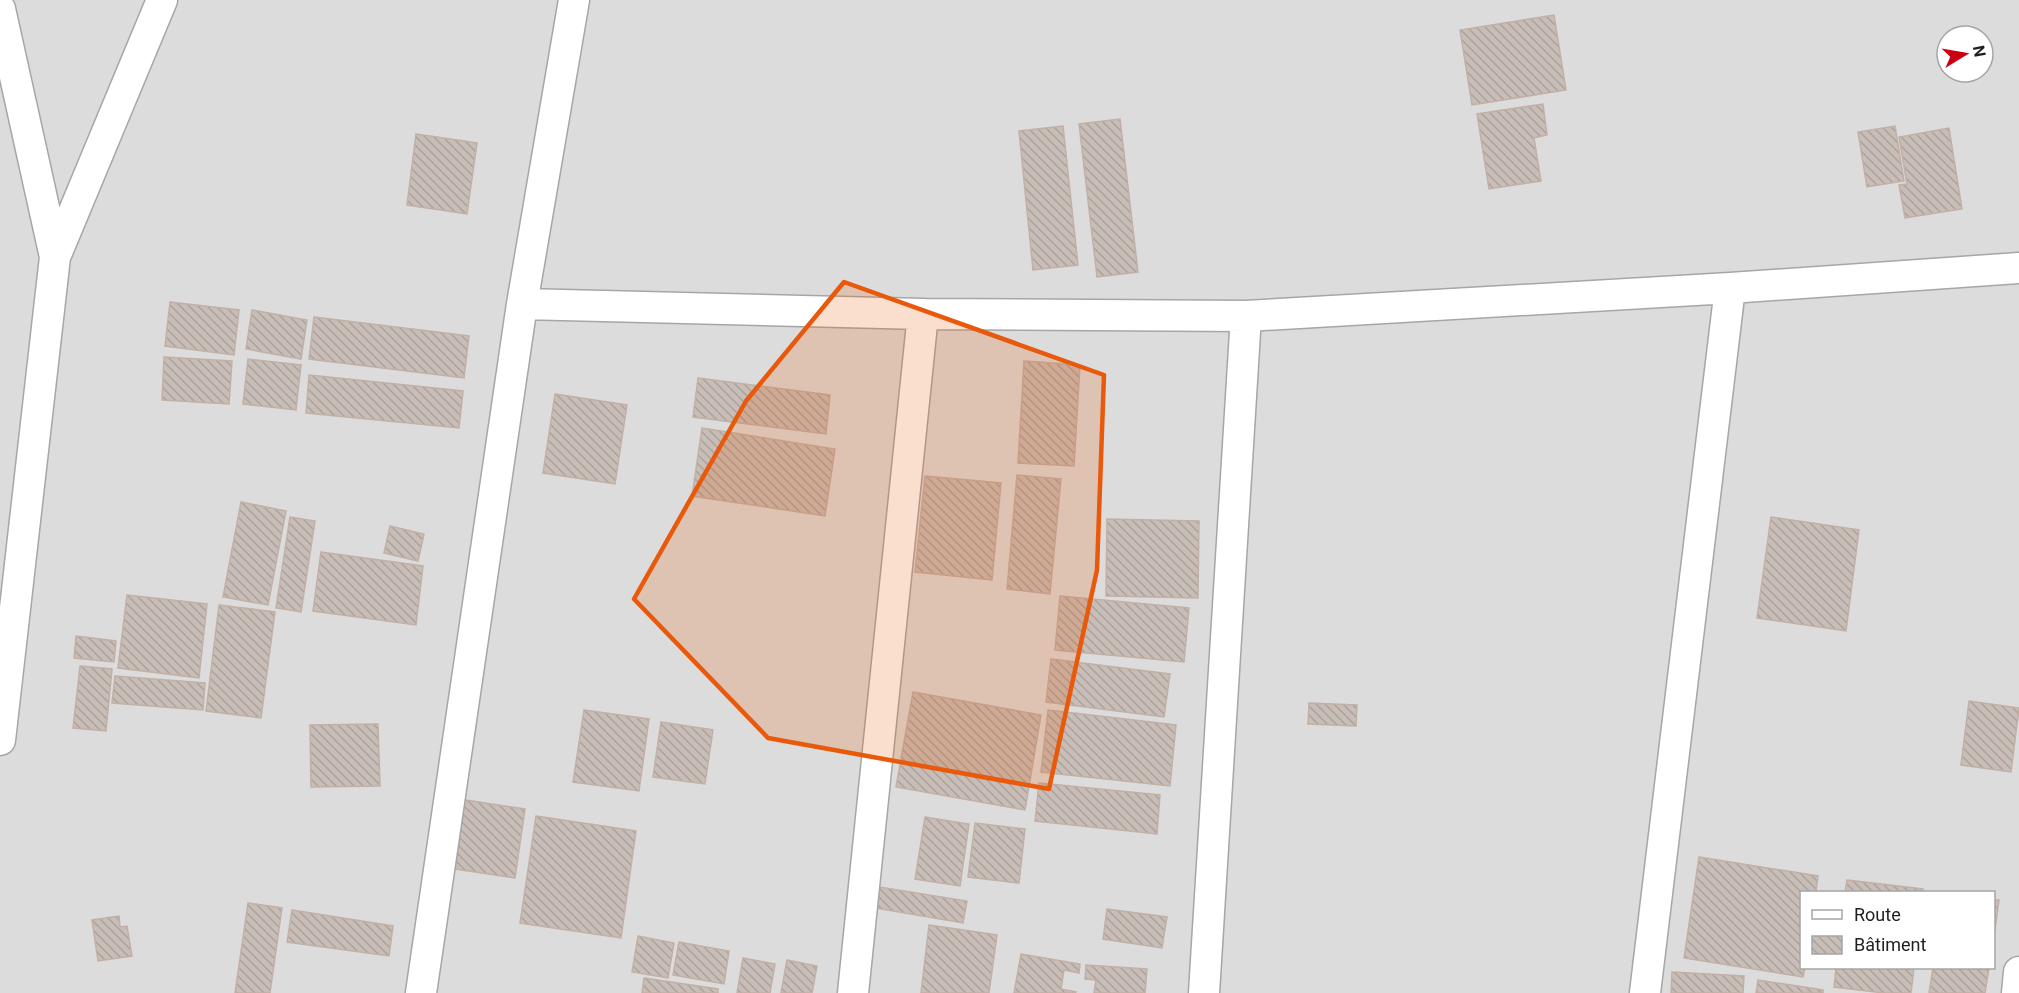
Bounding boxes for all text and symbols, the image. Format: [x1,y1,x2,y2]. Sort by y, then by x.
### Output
north arrow [1935,24,1995,84]
text: N [1969,44,1990,59]
legend [1800,891,1995,969]
text: Route [1854,904,1901,925]
text: Bâtiment [1854,934,1927,955]

